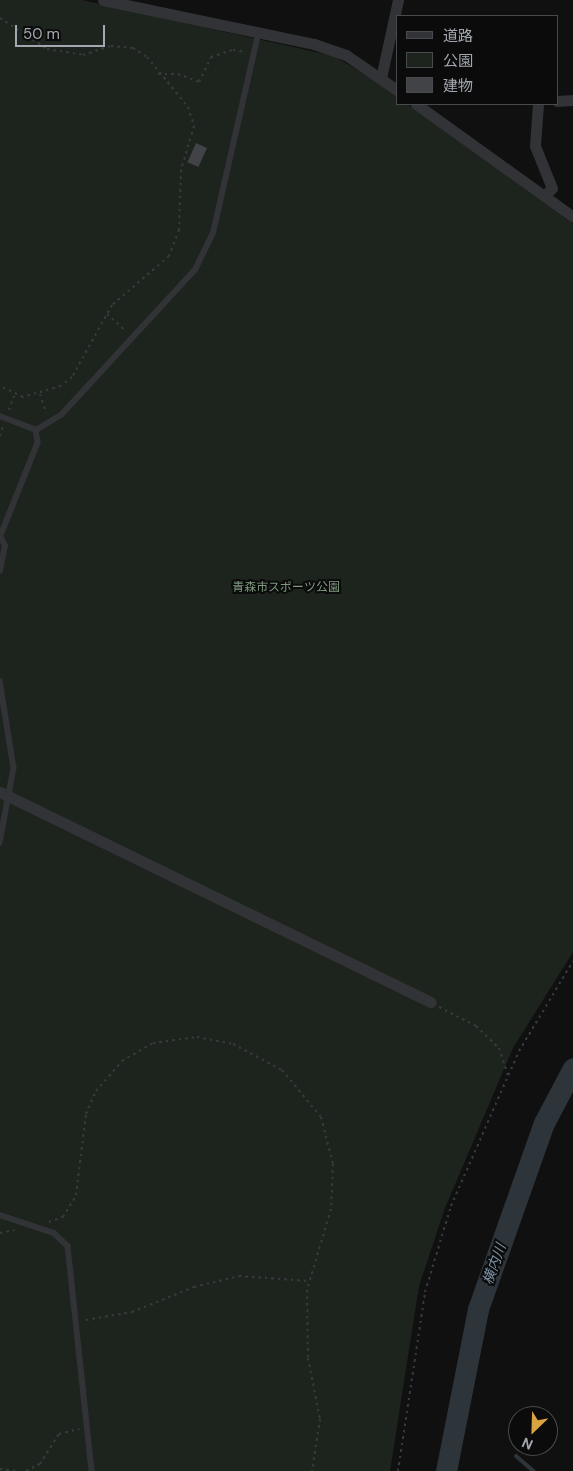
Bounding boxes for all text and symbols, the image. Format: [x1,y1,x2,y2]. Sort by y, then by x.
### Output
scale bar [18,15,108,47]
legend [396,15,558,105]
text: 50 m [23,24,60,44]
text: 道路 [443,26,473,46]
text: 公園 [443,51,473,71]
text: 建物 [443,76,473,96]
park label: 青森市スポーツ公園 [232,581,340,595]
water label: 横内川 [479,1241,509,1287]
north arrow [508,1406,558,1456]
text: N [519,1433,536,1454]

